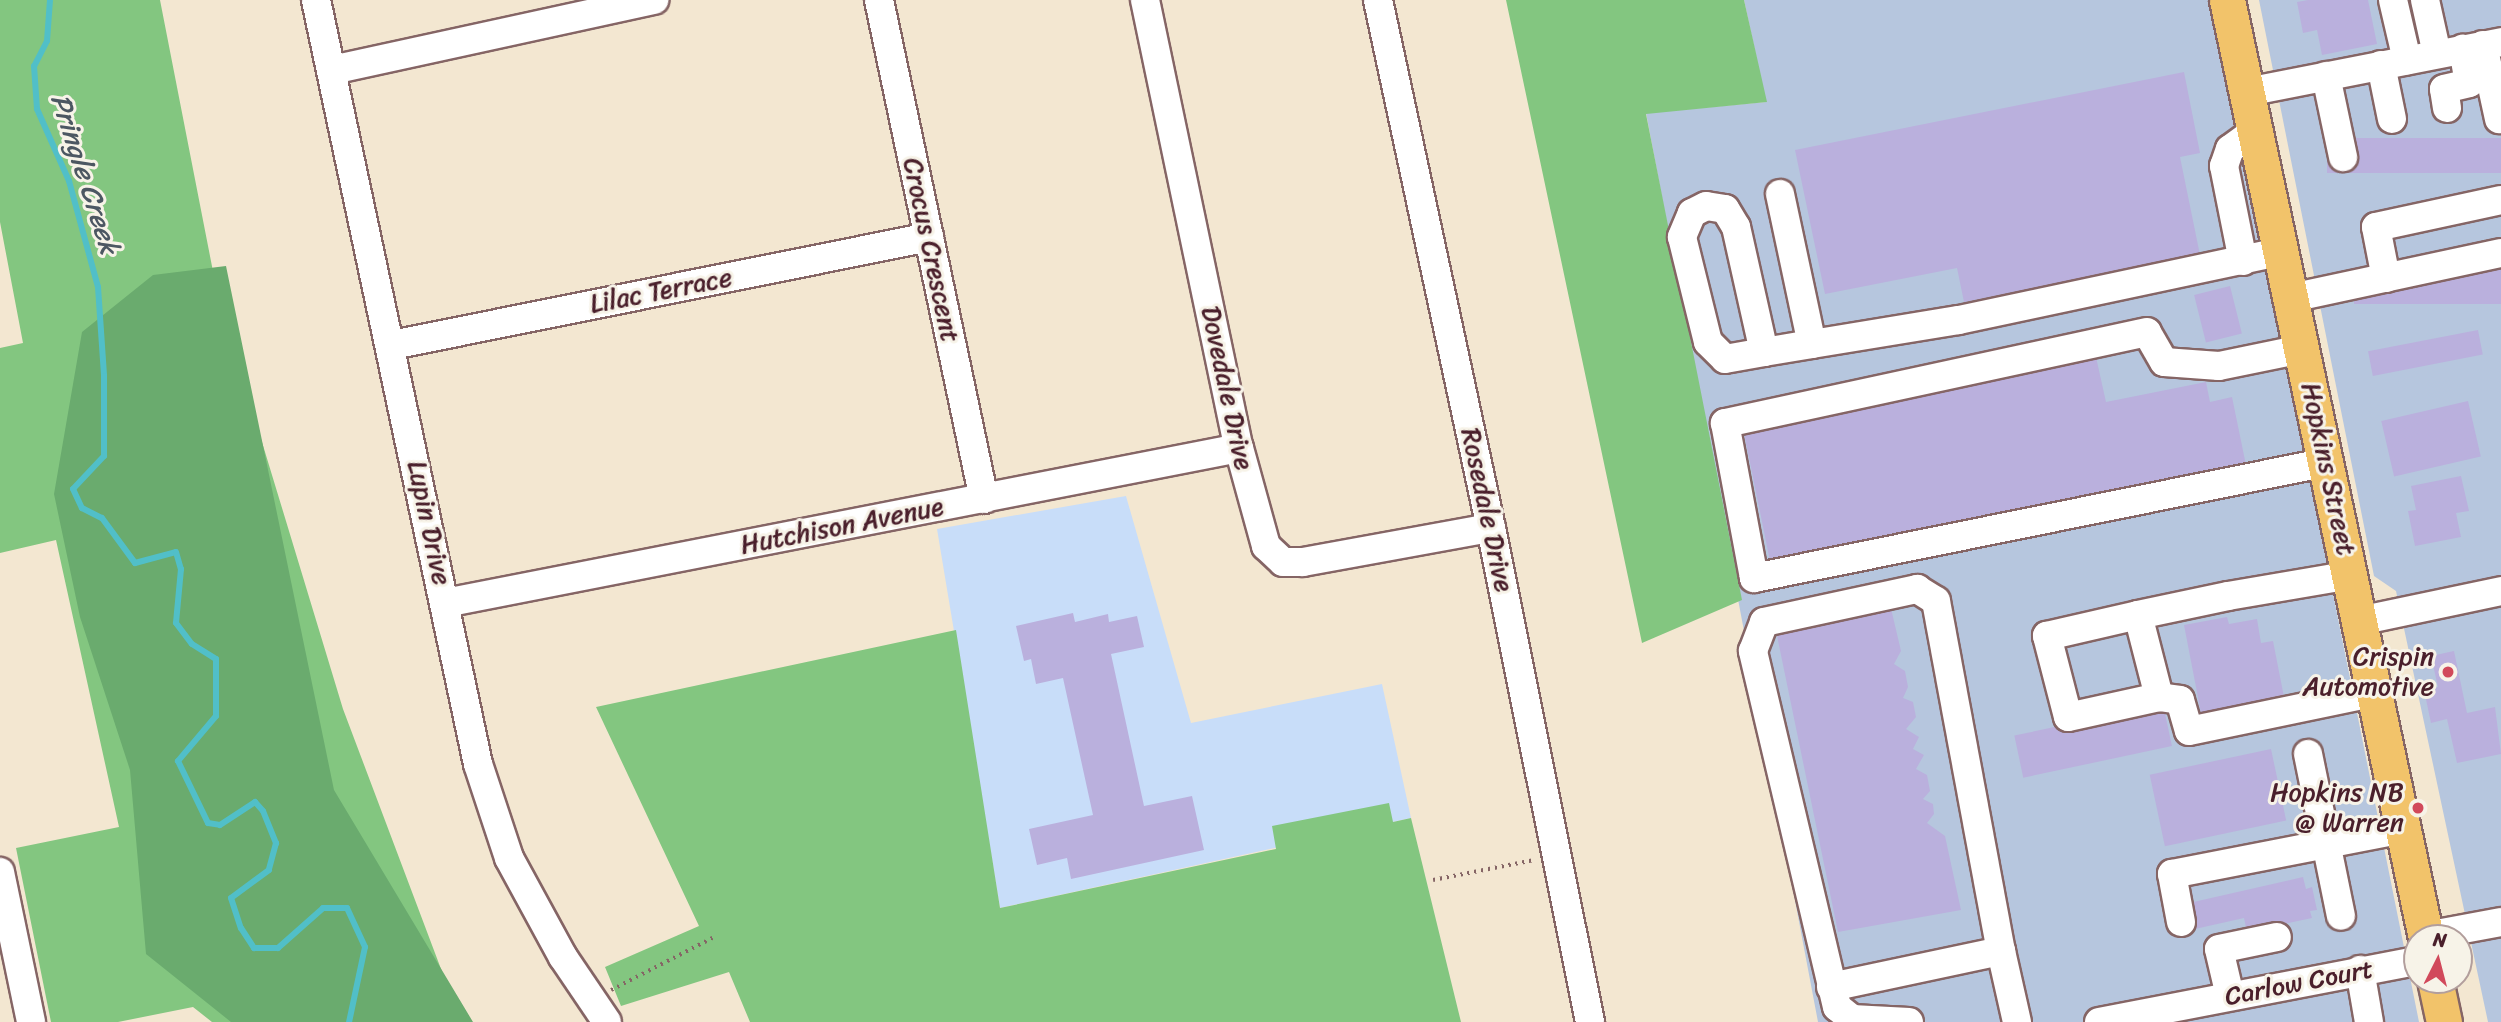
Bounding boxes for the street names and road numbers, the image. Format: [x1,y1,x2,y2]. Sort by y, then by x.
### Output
street label: Crocus Crescent [896,155,966,345]
street label: Lilac Terrace [587,262,735,320]
street label: Dovedale Drive [1194,303,1260,473]
street label: Hopkins Street [2295,380,2361,558]
street label: Rosedale Drive [1454,425,1520,595]
street label: Lupin Drive [401,458,457,588]
street label: Hutchison Avenue [738,491,946,561]
street label: Carlow Court [2222,953,2376,1013]

